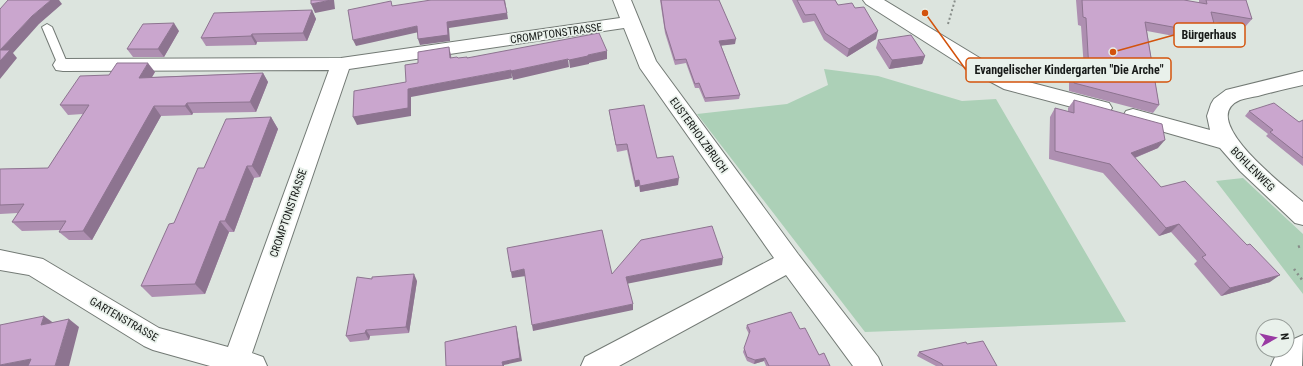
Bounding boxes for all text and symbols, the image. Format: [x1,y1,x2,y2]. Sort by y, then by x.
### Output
street label: CROMPTONSTRASSE [509,21,603,46]
callout: Bürgerhaus [1174,23,1245,47]
text: Bürgerhaus [1181,28,1237,42]
callout: Evangelischer Kindergarten "Die Arche" [966,58,1171,82]
text: Evangelischer Kindergarten "Die Arche" [974,63,1164,77]
street label: EUSTERHOLZBRUCH [667,95,730,175]
street label: BOHLENWEG [1228,144,1278,194]
street label: CROMPTONSTRASSE [267,167,310,259]
street label: GARTENSTRASSE [87,295,161,345]
north arrow [1255,318,1295,358]
text: N [1278,332,1291,341]

